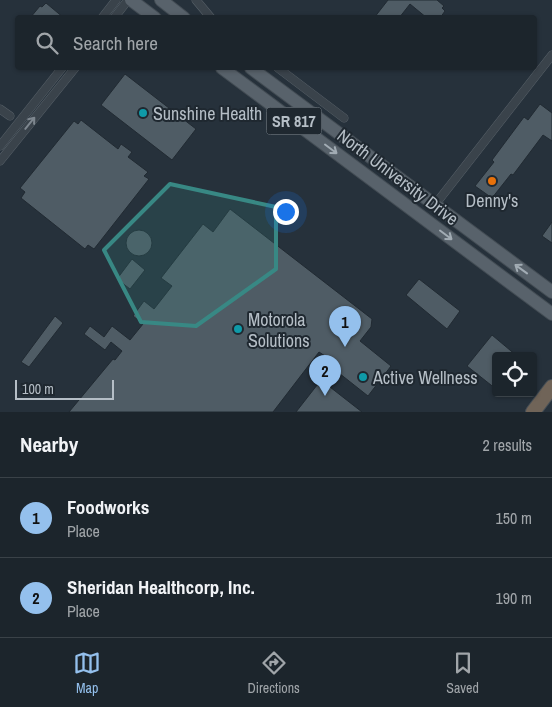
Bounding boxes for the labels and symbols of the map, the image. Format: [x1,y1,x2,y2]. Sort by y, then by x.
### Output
place label: Sunshine Health [153,101,262,126]
marker: Sunshine Health [137,107,149,119]
road number: SR 817 [266,108,322,134]
one-way arrow [25,117,36,130]
street label: North University Drive [332,123,464,231]
one-way arrow [324,144,338,154]
marker: Denny's [486,175,498,187]
place label: Denny's [466,188,518,213]
your location [273,199,299,225]
one-way arrow [439,230,453,240]
one-way arrow [514,264,528,274]
pin: 1 [329,306,361,347]
place label: Motorola Solutions [248,307,310,353]
marker: Motorola Solutions [232,323,244,335]
pin: 2 [309,355,341,396]
place label: Active Wellness [372,365,478,390]
marker: Active Wellness [357,371,369,383]
scale bar [15,377,114,400]

